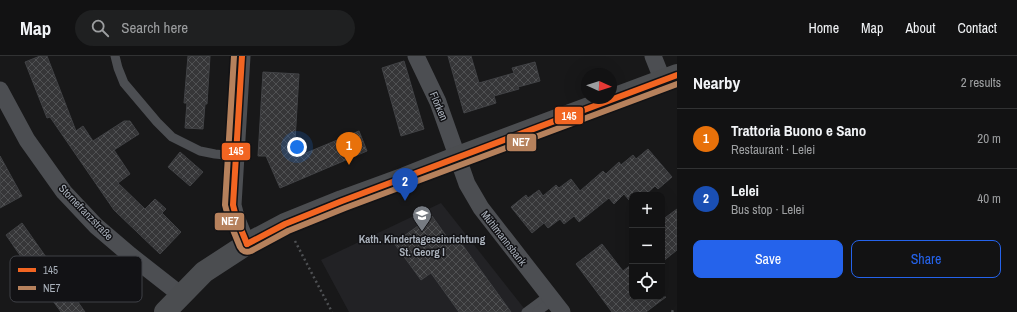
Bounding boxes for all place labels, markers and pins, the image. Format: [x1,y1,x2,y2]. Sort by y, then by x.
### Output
pin: 1 [336,132,362,165]
pin: 2 [392,168,418,201]
school or university icon: Kath. Kindertageseinrichtung St. Georg I [411,204,433,232]
place label: Kath. Kindertageseinrichtung St. Georg I [359,232,486,259]

